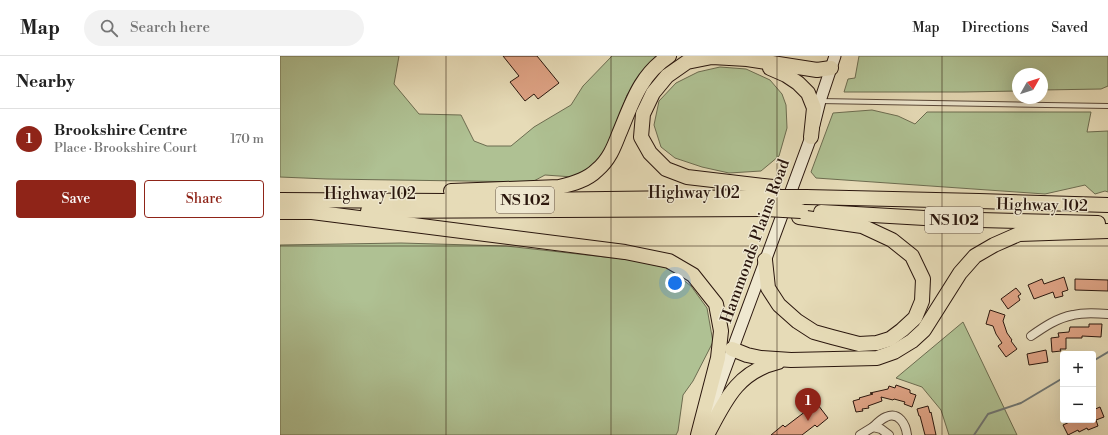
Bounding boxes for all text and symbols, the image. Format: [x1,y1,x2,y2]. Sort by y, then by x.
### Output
search box [84,10,364,46]
text: Map [20,16,60,40]
icon: search [98,17,120,39]
text: Search here [130,18,210,37]
text: Map [912,19,940,37]
text: Directions [962,19,1029,37]
text: Saved [1051,19,1088,37]
north arrow [1012,68,1048,104]
text: Nearby [16,71,75,93]
text: Brookshire Centre [54,121,187,140]
text: 1 [26,131,32,147]
text: 170 m [230,131,264,147]
text: Place · Brookshire Court [54,140,197,156]
street label: Hammonds Plains Road [716,156,794,326]
button: Save [16,180,136,218]
button: Share [144,180,264,218]
street label: Highway 102 [648,183,740,203]
street label: Highway 102 [324,184,416,204]
road number: NS 102 [496,187,554,213]
street label: Highway 102 [996,194,1088,216]
road number: NS 102 [925,207,983,233]
your location [665,273,685,293]
map controls [1060,351,1096,423]
button: + [1060,351,1096,387]
button: − [1060,387,1096,423]
pin: 1 [795,388,821,421]

